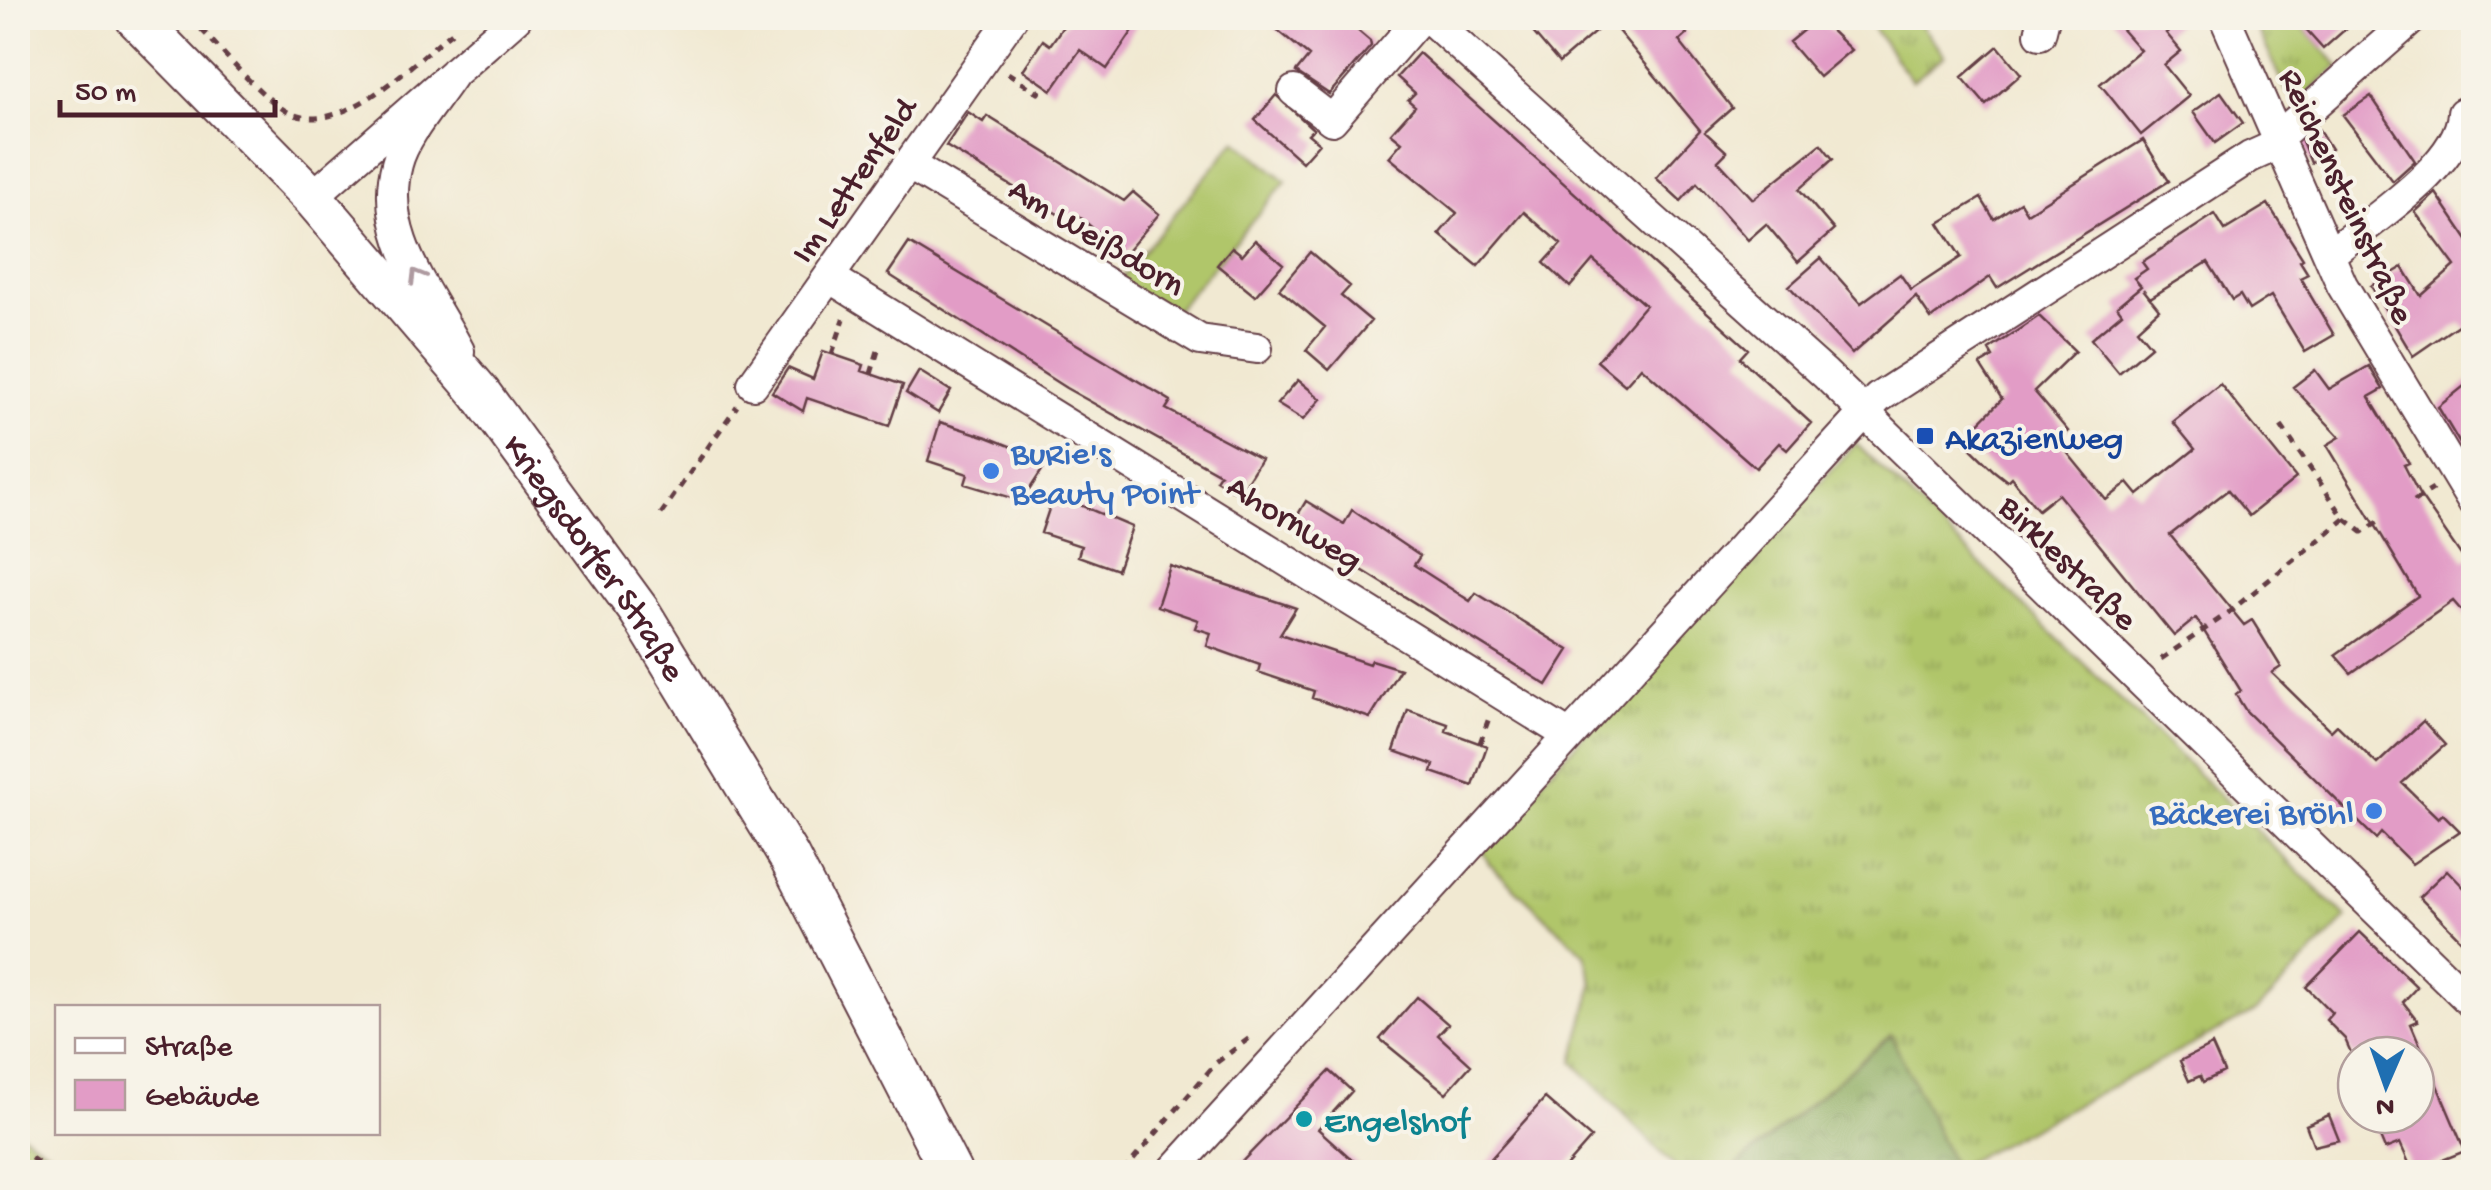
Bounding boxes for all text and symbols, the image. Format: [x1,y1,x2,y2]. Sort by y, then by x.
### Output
scale bar [60,55,275,117]
street label: Reichensteinstraße [2267,63,2422,332]
text: 50 m [75,77,136,112]
street label: Im Lettenfeld [784,89,930,273]
street label: Am Weißdorn [1000,171,1191,309]
one-way arrow [410,269,429,287]
place label: Akazienweg [1945,421,2124,462]
marker: Akazienweg [1914,425,1936,447]
street label: Kriegsdorfer Straße [491,428,693,691]
place label: BuRie's Beauty Point [1010,436,1201,517]
marker: BuRie's Beauty Point [980,460,1002,482]
street label: Ahornweg [1218,468,1368,583]
street label: Birklestraße [1987,488,2145,642]
place label: Bäckerei Bröhl [2149,796,2354,837]
marker: Bäckerei Bröhl [2363,800,2385,822]
legend [55,1005,380,1135]
text: Straße [145,1032,233,1067]
north arrow [2336,1035,2436,1135]
text: Gebäude [145,1082,260,1117]
text: N [2376,1089,2395,1122]
place label: Engelshof [1324,1104,1471,1145]
marker: Engelshof [1293,1108,1315,1130]

